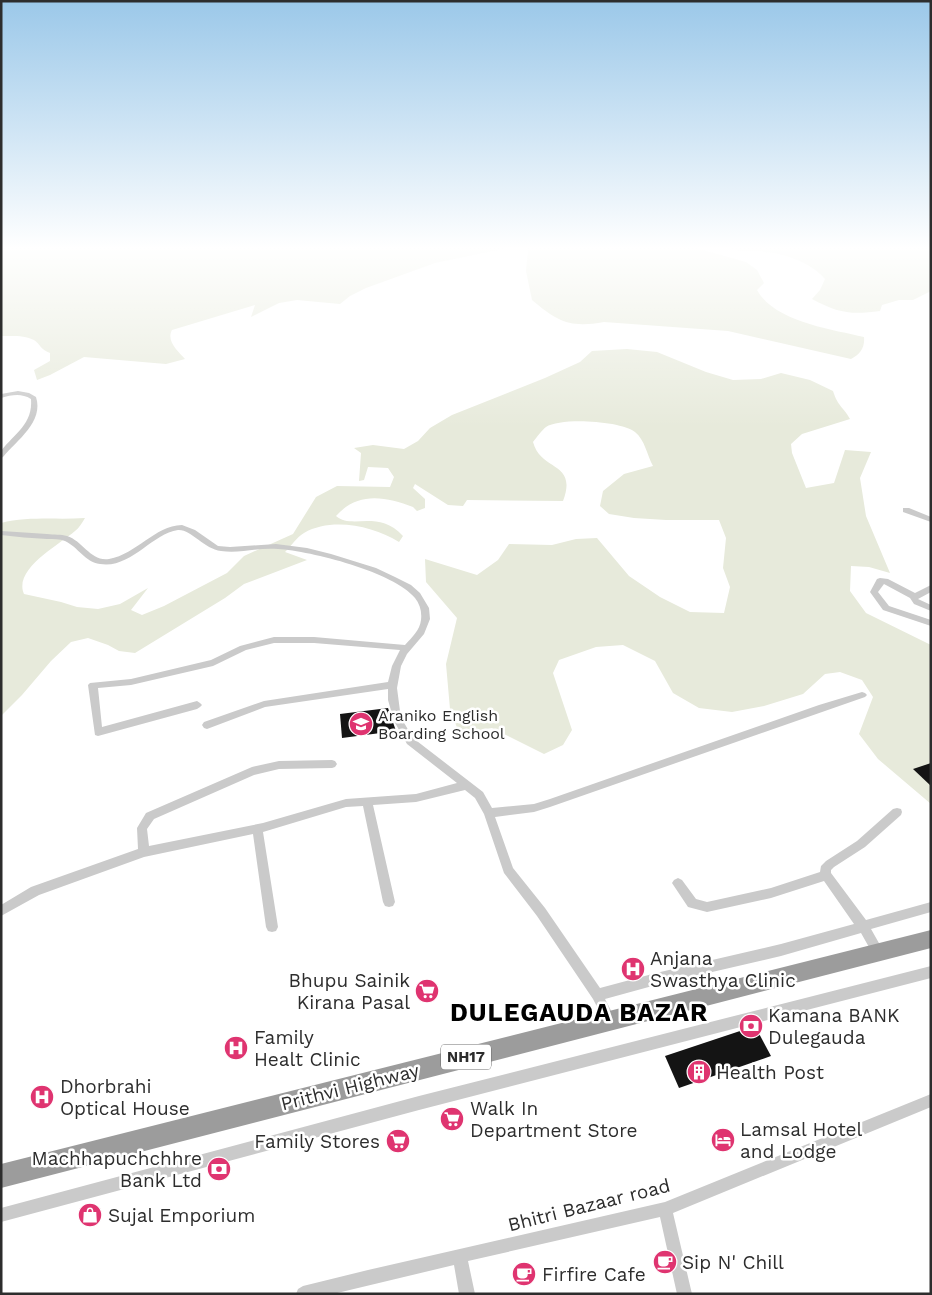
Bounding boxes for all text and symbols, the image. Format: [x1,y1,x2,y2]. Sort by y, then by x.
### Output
place label: Araniko English Boarding School [378,706,505,743]
school or university icon: Araniko English Boarding School [348,711,374,737]
place label: Anjana Swasthya Clinic [650,947,796,992]
hospital icon: Anjana Swasthya Clinic [620,956,646,982]
place label: Bhupu Sainik Kirana Pasal [289,969,410,1014]
supermarket icon: Bhupu Sainik Kirana Pasal [414,978,440,1004]
district label: DULEGAUDA BAZAR [450,998,708,1027]
place label: Kamana BANK Dulegauda [768,1004,900,1049]
bank icon: Kamana BANK Dulegauda [738,1013,764,1039]
place label: Family Healt Clinic [254,1026,361,1071]
hospital icon: Family Healt Clinic [223,1035,249,1061]
road number: NH17 [441,1044,491,1070]
street label: Prithvi Highway [278,1059,422,1115]
building icon: Health Post [686,1059,712,1085]
place label: Health Post [716,1061,824,1084]
place label: Dhorbrahi Optical House [60,1075,190,1120]
hospital icon: Dhorbrahi Optical House [29,1084,55,1110]
place label: Walk In Department Store [470,1097,638,1142]
supermarket icon: Walk In Department Store [439,1106,465,1132]
place label: Lamsal Hotel and Lodge [740,1118,863,1163]
hotel icon: Lamsal Hotel and Lodge [710,1127,736,1153]
supermarket icon: Family Stores [385,1128,411,1154]
place label: Family Stores [254,1130,380,1153]
place label: Machhapuchchhre Bank Ltd [32,1147,202,1192]
bank icon: Machhapuchchhre Bank Ltd [206,1156,232,1182]
street label: Bhitri Bazaar road [505,1174,673,1236]
shop icon: Sujal Emporium [77,1202,103,1228]
place label: Sujal Emporium [108,1204,255,1227]
cafe icon: Sip N' Chill [652,1249,678,1275]
place label: Sip N' Chill [682,1251,784,1274]
cafe icon: Firfire Cafe [511,1261,537,1287]
place label: Firfire Cafe [542,1263,646,1286]

